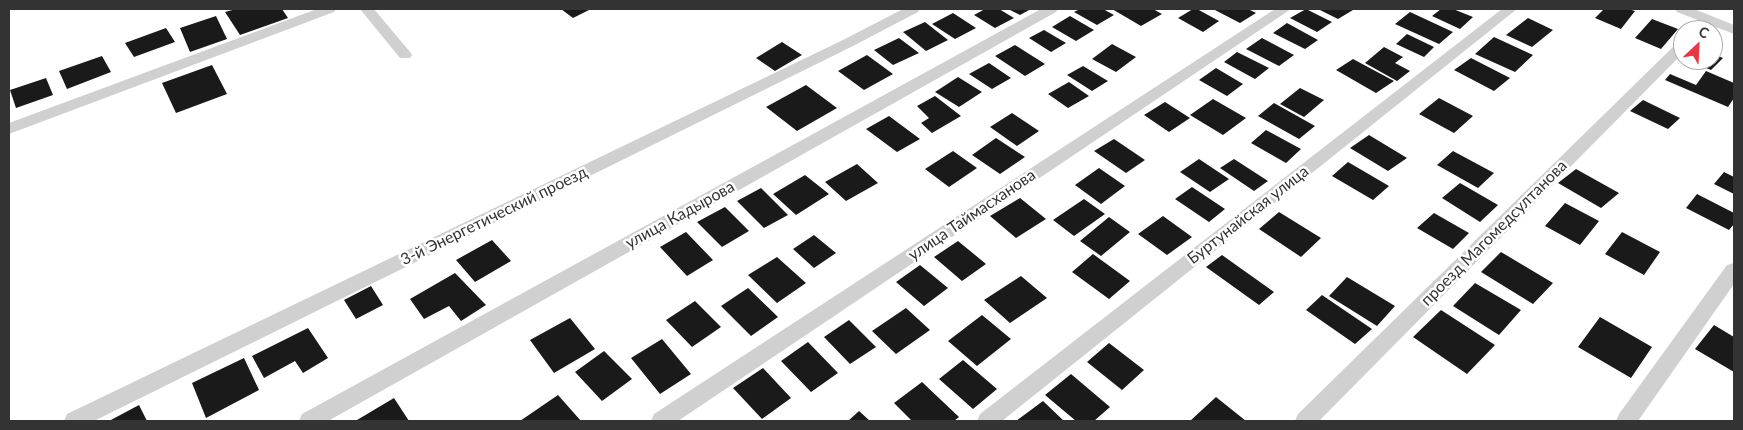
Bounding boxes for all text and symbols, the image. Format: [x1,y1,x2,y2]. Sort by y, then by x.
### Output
north arrow [1673,20,1723,70]
text: С [1696,22,1712,42]
street label: проезд Магомедсултанова [1417,156,1571,310]
street label: 3-й Энергетический проезд [398,162,590,270]
street label: Буртунайская улица [1184,162,1312,268]
street label: улица Таймасханова [905,165,1039,265]
street label: улица Кадырова [622,177,738,253]

